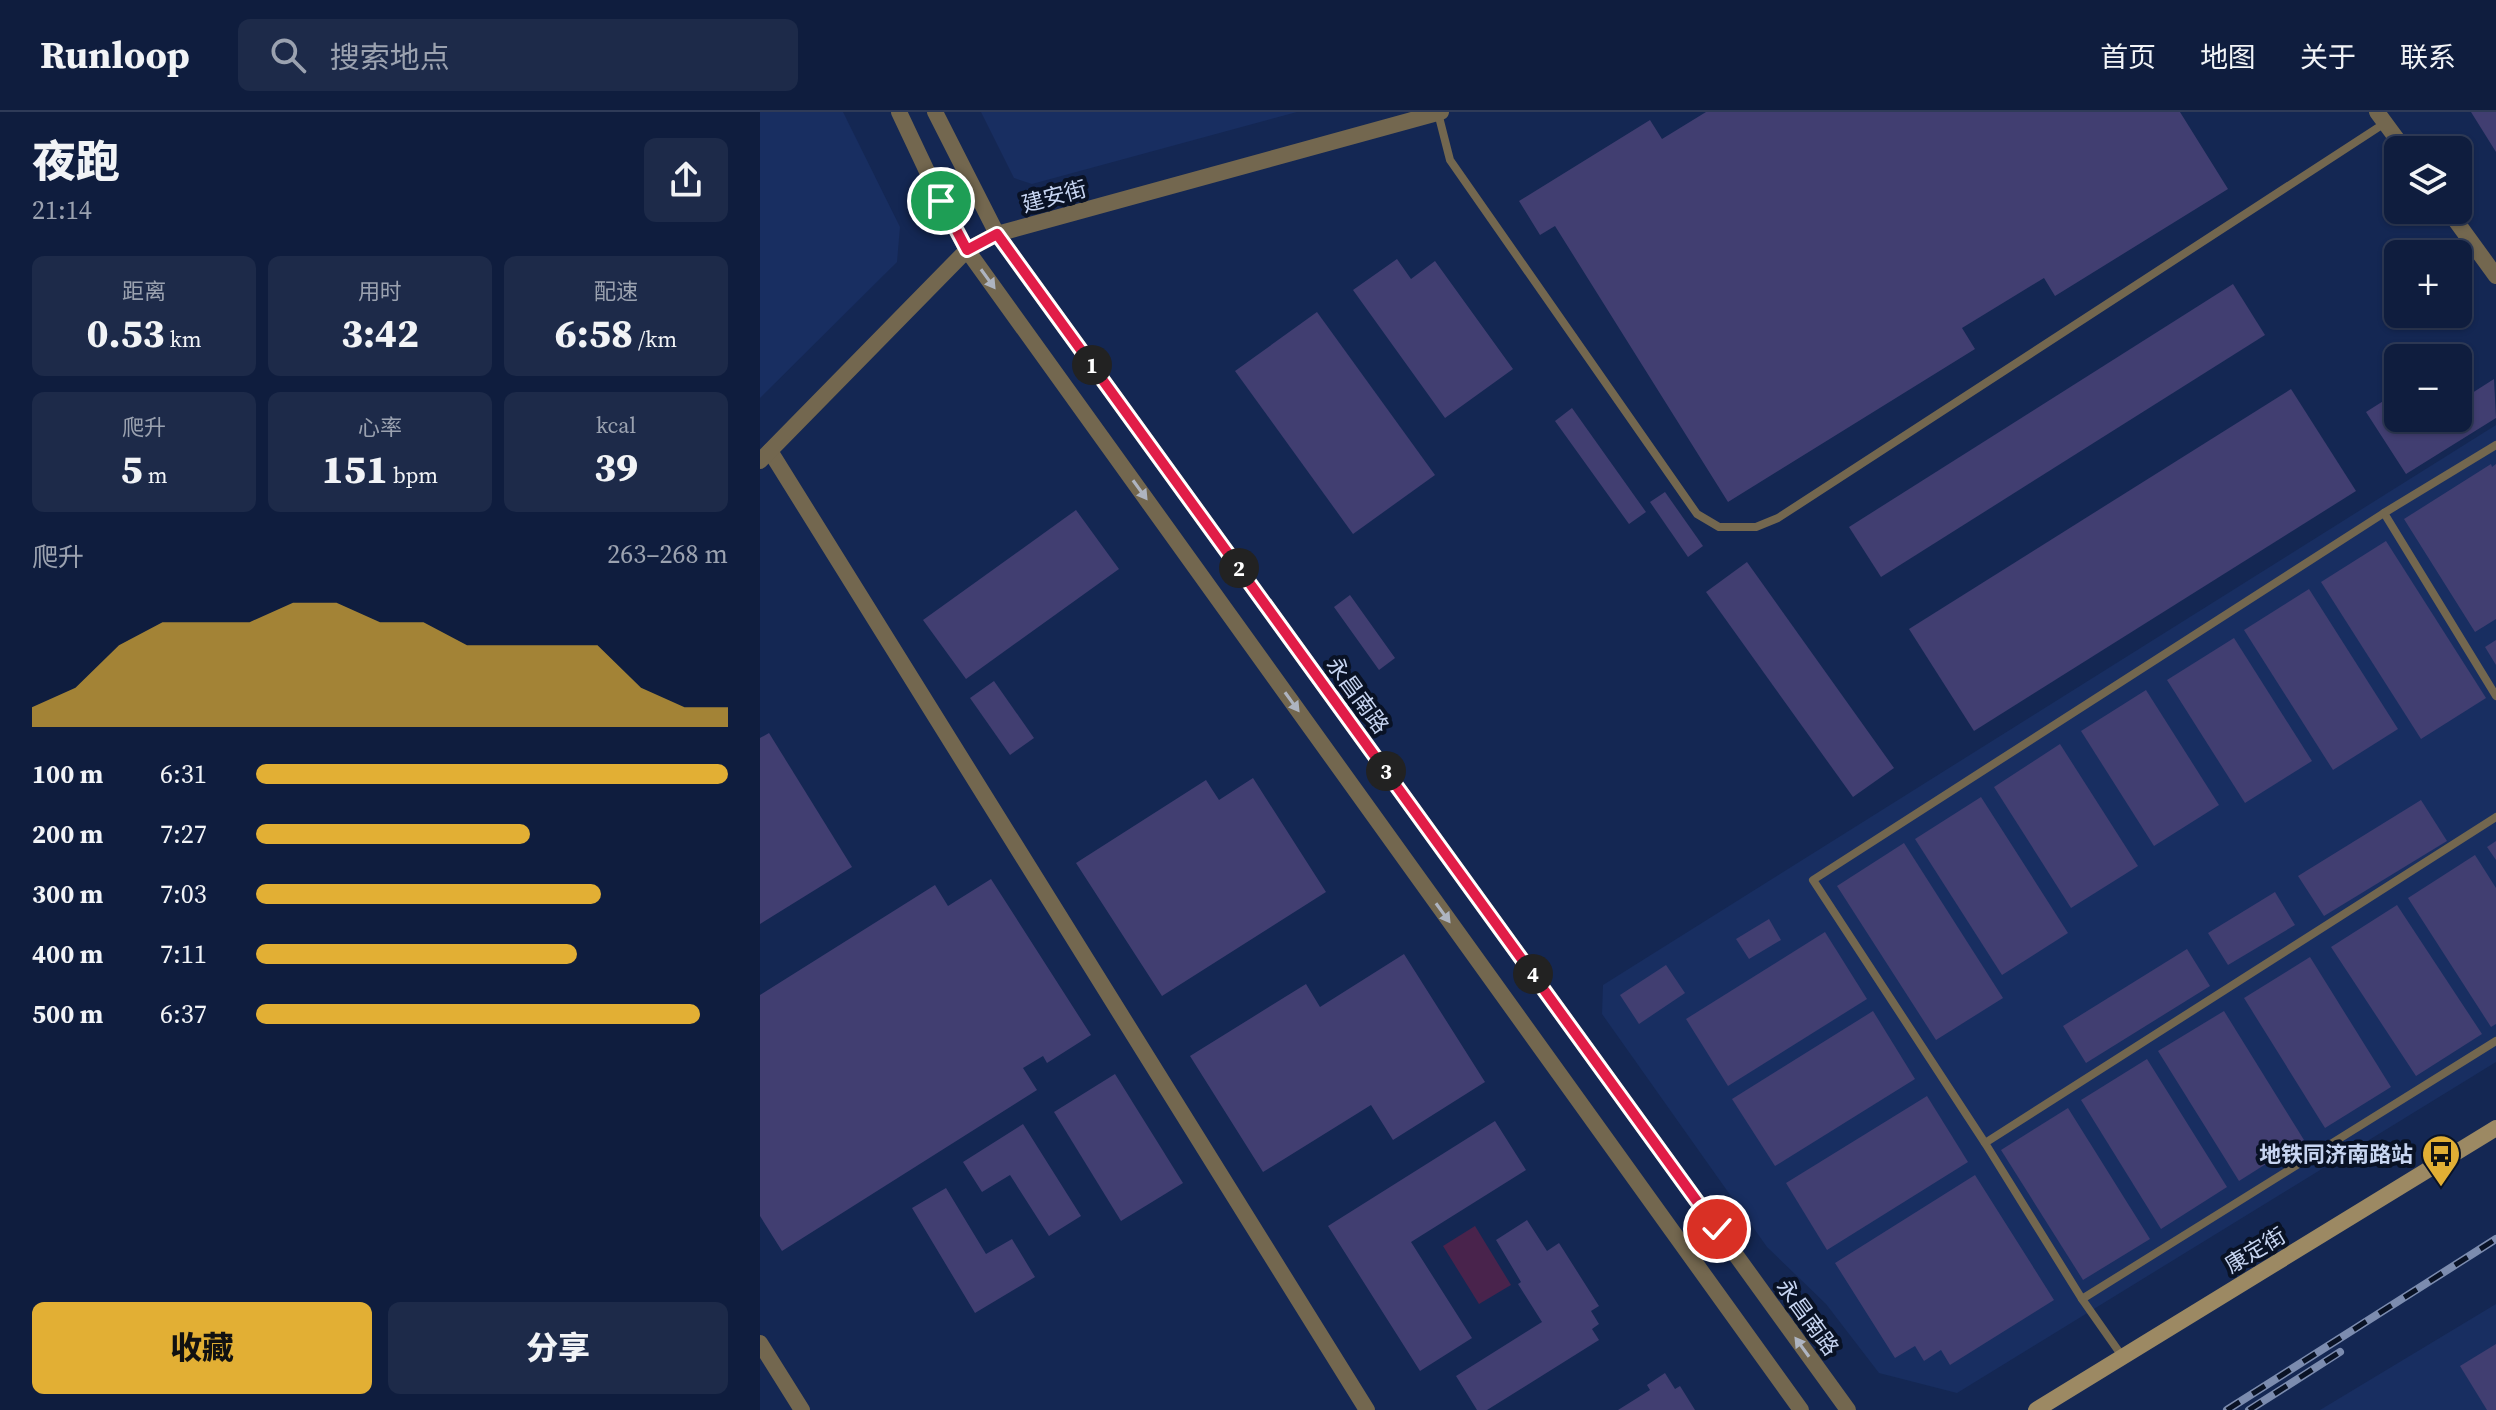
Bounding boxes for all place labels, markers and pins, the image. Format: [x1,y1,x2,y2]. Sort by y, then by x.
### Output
pin [907,167,975,235]
pin: 1 [1072,345,1112,385]
pin: 2 [1219,548,1259,588]
pin: 3 [1366,751,1406,791]
pin: 4 [1513,954,1553,994]
bus stop icon: 地铁同济南路站 [2420,1133,2462,1188]
place label: 地铁同济南路站 [2259,1139,2413,1169]
pin [1683,1195,1751,1263]

